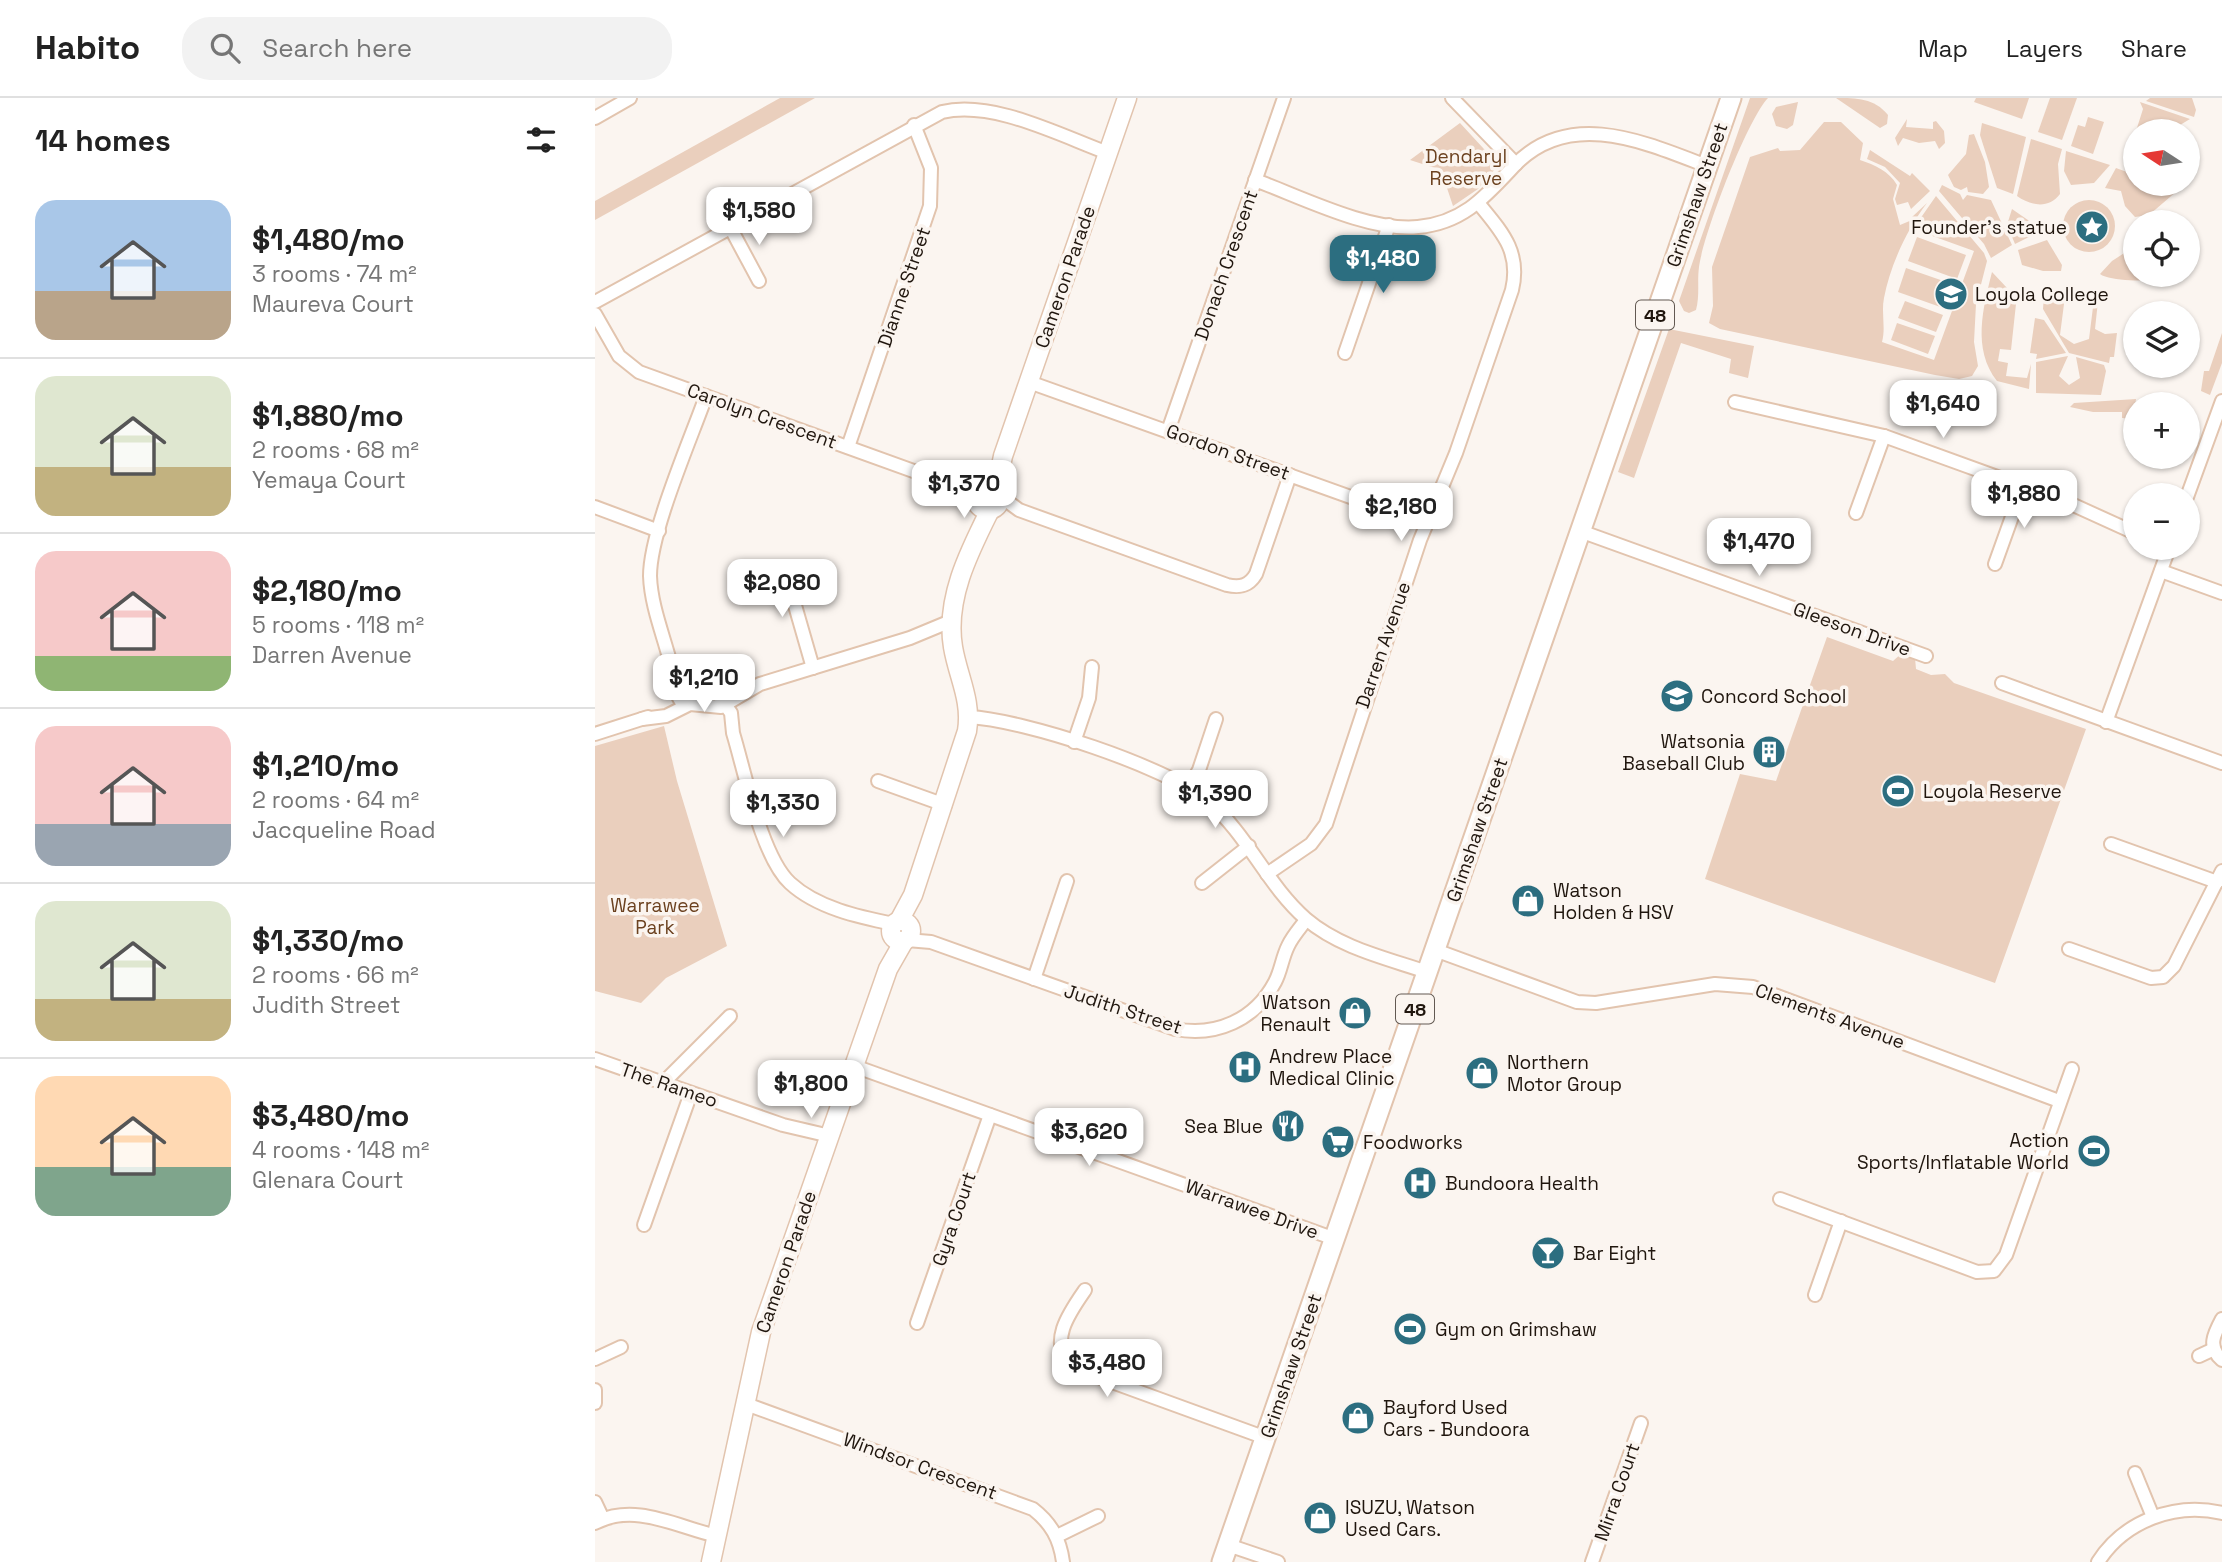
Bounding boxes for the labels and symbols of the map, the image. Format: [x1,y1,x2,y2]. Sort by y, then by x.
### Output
street label: Grimshaw Street [1661,119,1733,271]
north arrow [2123,119,2200,196]
park label: Dendaryl Reserve [1425,144,1507,191]
street label: Donach Crescent [1189,186,1263,344]
pin: $1,580 [702,188,816,247]
street label: Cameron Parade [1029,203,1101,351]
place icon: Founder's statue [2073,208,2111,246]
place label: Founder's statue [1911,215,2067,240]
street label: Dianne Street [872,224,936,350]
pin: $1,480 [1326,236,1440,295]
school or university icon: Loyola College [1932,275,1970,313]
place label: Loyola College [1975,282,2109,307]
road number: 48 [1636,300,1674,330]
street label: Carolyn Crescent [684,377,840,455]
pin: $1,640 [1886,380,2000,440]
street label: Gordon Street [1163,418,1293,486]
pin: $1,370 [907,460,1021,520]
pin: $1,880 [1967,470,2081,530]
pin: $2,180 [1344,484,1458,543]
pin: $1,470 [1702,518,1816,578]
pin: $2,080 [725,560,839,619]
street label: Darren Avenue [1350,578,1416,712]
street label: Gleeson Drive [1790,596,1914,662]
pin: $1,210 [647,654,761,714]
school or university icon: Concord School [1658,677,1696,715]
place label: Concord School [1701,684,1846,709]
place label: Watsonia Baseball Club [1622,729,1745,776]
building icon: Watsonia Baseball Club [1750,733,1788,771]
street label: Grimshaw Street [1441,754,1513,906]
pin: $1,390 [1158,770,1272,830]
sports icon: Loyola Reserve [1879,772,1917,810]
place label: Loyola Reserve [1923,779,2062,804]
pin: $1,330 [726,780,840,839]
place label: Watson Holden & HSV [1553,878,1674,925]
shop icon: Watson Holden & HSV [1509,882,1547,920]
park label: Warrawee Park [610,893,700,940]
street label: Clements Avenue [1752,977,1908,1055]
street label: Judith Street [1061,978,1185,1040]
place label: Watson Renault [1260,990,1331,1037]
shop icon: Watson Renault [1336,994,1374,1032]
road number: 48 [1396,994,1434,1024]
place label: Andrew Place Medical Clinic [1269,1044,1395,1091]
hospital icon: Andrew Place Medical Clinic [1226,1048,1264,1086]
place label: Northern Motor Group [1507,1050,1622,1097]
shop icon: Northern Motor Group [1463,1054,1501,1092]
street label: The Rameo [617,1057,721,1113]
pin: $1,800 [754,1060,868,1120]
restaurant icon: Sea Blue [1269,1107,1307,1145]
pin: $3,620 [1032,1108,1146,1168]
place label: Sea Blue [1184,1114,1263,1139]
supermarket icon: Foodworks [1319,1123,1357,1161]
place label: Action Sports/Inflatable World [1857,1128,2069,1175]
place label: Foodworks [1363,1130,1463,1155]
sports icon: Action Sports/Inflatable World [2075,1132,2113,1170]
hospital icon: Bundoora Health [1401,1164,1439,1202]
street label: Gyra Court [926,1168,982,1270]
place label: Bundoora Health [1445,1171,1599,1196]
street label: Warrawee Drive [1182,1173,1322,1245]
street label: Cameron Parade [750,1188,822,1336]
bar icon: Bar Eight [1529,1234,1567,1272]
place label: Bar Eight [1573,1241,1656,1266]
street label: Grimshaw Street [1255,1290,1327,1442]
sports icon: Gym on Grimshaw [1391,1310,1429,1348]
place label: Gym on Grimshaw [1435,1317,1597,1342]
pin: $3,480 [1050,1340,1164,1399]
place label: Bayford Used Cars - Bundoora [1383,1395,1530,1442]
shop icon: Bayford Used Cars - Bundoora [1339,1399,1377,1437]
street label: Windsor Crescent [840,1427,1000,1505]
street label: Mirra Court [1589,1440,1645,1544]
place label: ISUZU, Watson Used Cars. [1345,1495,1475,1542]
shop icon: ISUZU, Watson Used Cars. [1301,1499,1339,1537]

